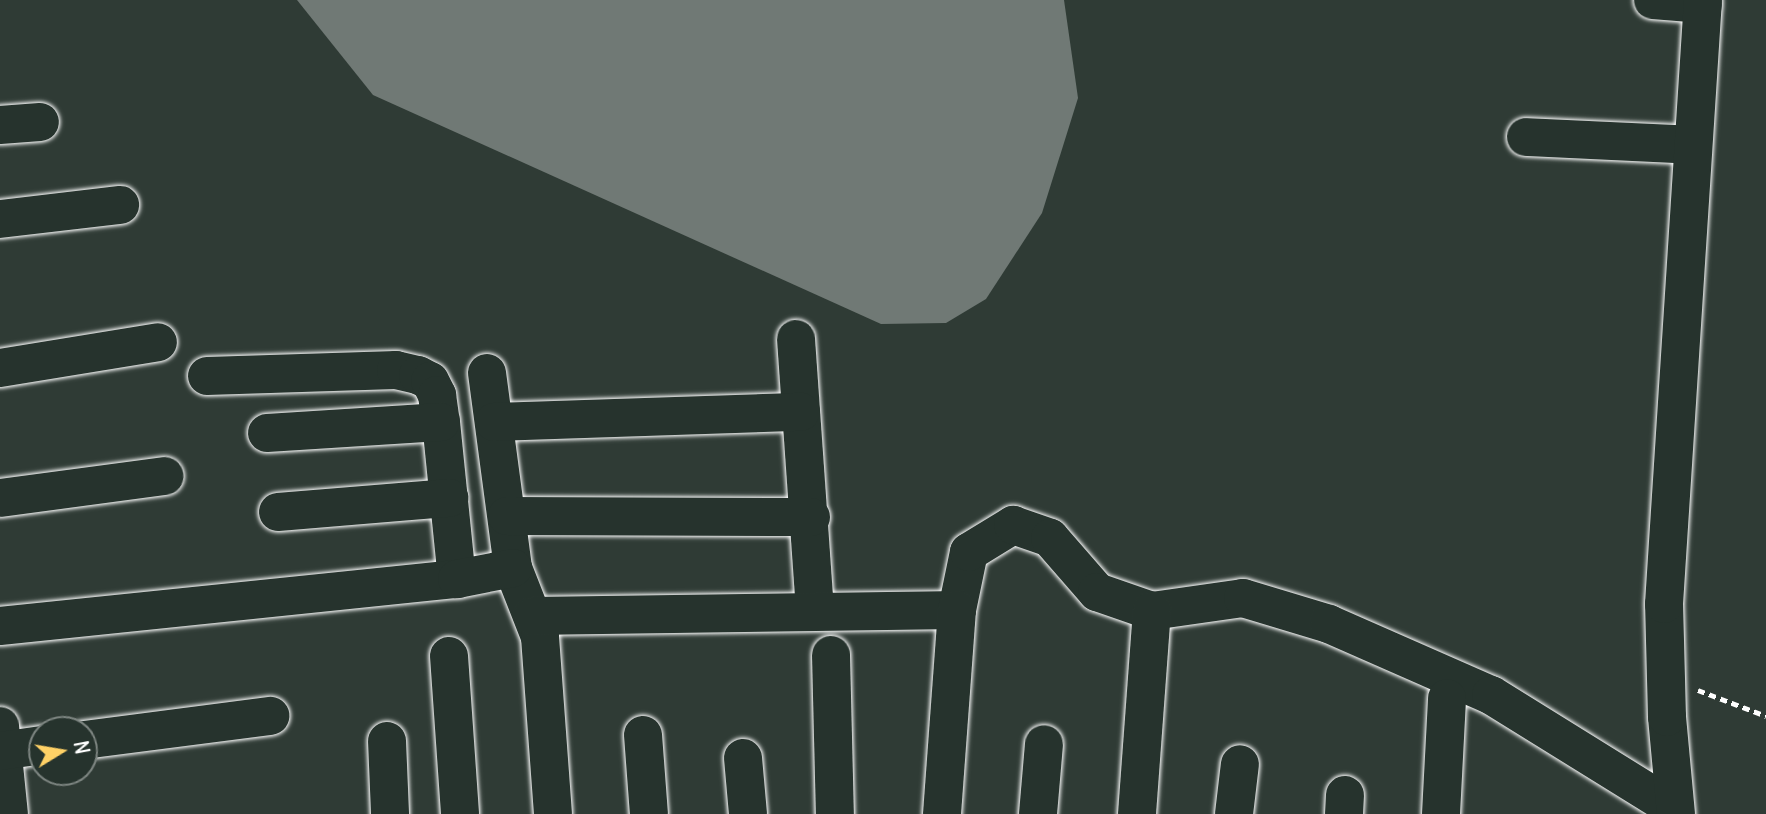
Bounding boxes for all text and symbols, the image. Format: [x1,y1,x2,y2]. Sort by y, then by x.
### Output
north arrow [28,716,98,786]
text: N [69,739,95,756]

